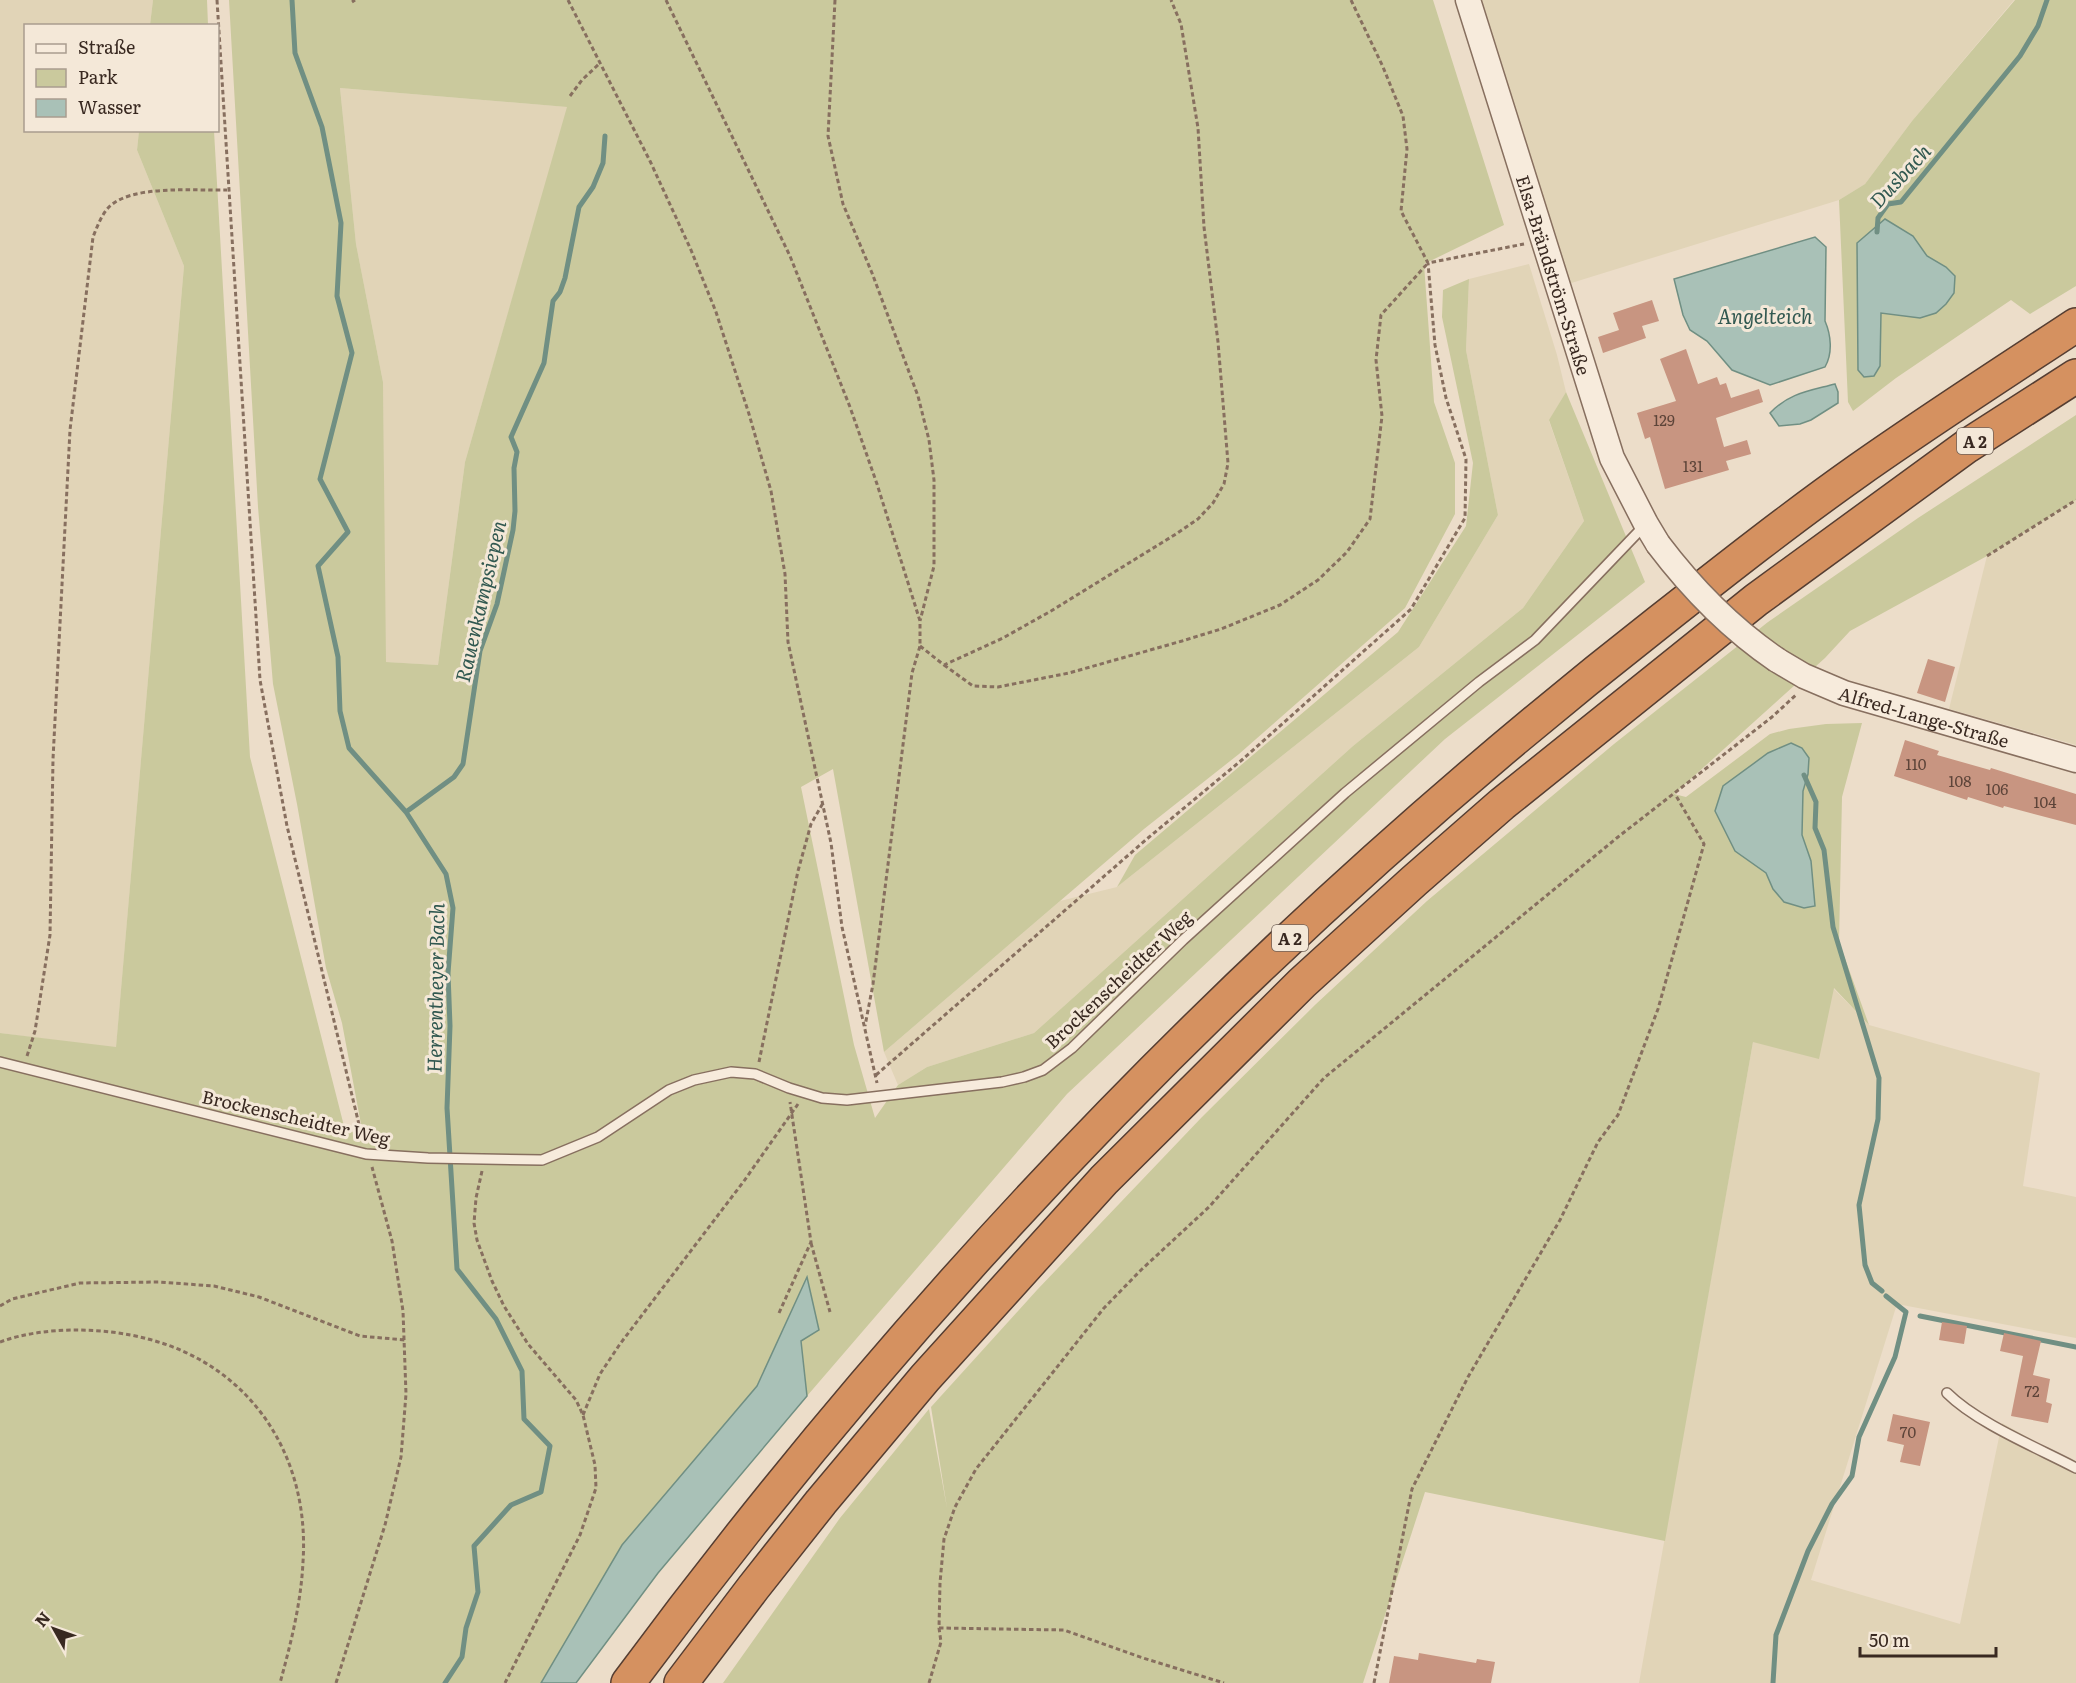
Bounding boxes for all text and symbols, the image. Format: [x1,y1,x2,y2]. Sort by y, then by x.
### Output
legend [24,24,219,132]
text: Straße [78,33,135,60]
text: Park [78,63,119,90]
text: Wasser [78,93,141,120]
water label: Dusbach [1861,136,1937,214]
street label: Elsa-Brändström-Straße [1510,171,1599,378]
water label: Angelteich [1717,300,1813,330]
house number: 129 [1653,408,1675,431]
road number: A 2 [1957,428,1993,454]
house number: 131 [1683,454,1703,477]
water label: Rauenkampsiepen [446,517,512,685]
street label: Alfred-Lange-Straße [1835,679,2012,754]
house number: 110 [1906,752,1927,775]
house number: 108 [1948,769,1972,792]
house number: 106 [1986,777,2008,800]
house number: 104 [2033,790,2057,813]
water label: Herrentheyer Bach [418,903,450,1073]
street label: Brockenscheidter Weg [1039,903,1198,1054]
road number: A 2 [1272,925,1308,951]
street label: Brockenscheidter Weg [199,1082,394,1152]
house number: 72 [2024,1379,2040,1402]
house number: 70 [1900,1420,1916,1443]
north arrow [24,1599,84,1659]
text: N [28,1606,55,1632]
scale bar [1860,1620,1996,1658]
text: 50 m [1869,1626,1910,1653]

